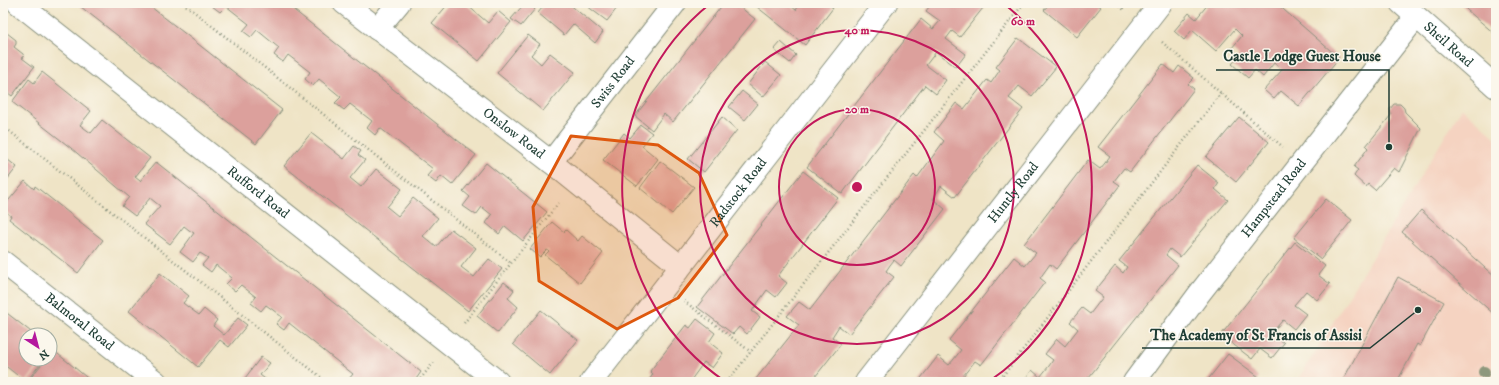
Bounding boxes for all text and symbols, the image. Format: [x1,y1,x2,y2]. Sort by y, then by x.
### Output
text: 60 m [1011,14,1035,29]
street label: Sheil Road [1420,18,1477,71]
text: 40 m [844,23,869,38]
callout: Castle Lodge Guest House [1216,43,1389,70]
text: Castle Lodge Guest House [1223,47,1382,66]
street label: Swiss Road [587,53,639,112]
text: 20 m [845,102,869,117]
street label: Onslow Road [479,104,548,163]
street label: Radstock Road [706,154,771,231]
street label: Hampstead Road [1238,155,1310,241]
street label: Huntly Road [984,158,1043,227]
street label: Rufford Road [223,162,293,223]
centre of rings [850,180,864,194]
street label: Balmoral Road [41,289,118,355]
callout: The Academy of St Francis of Assisi [1142,321,1370,348]
text: The Academy of St Francis of Assisi [1149,326,1362,345]
north arrow [18,327,58,367]
text: N [36,346,51,363]

